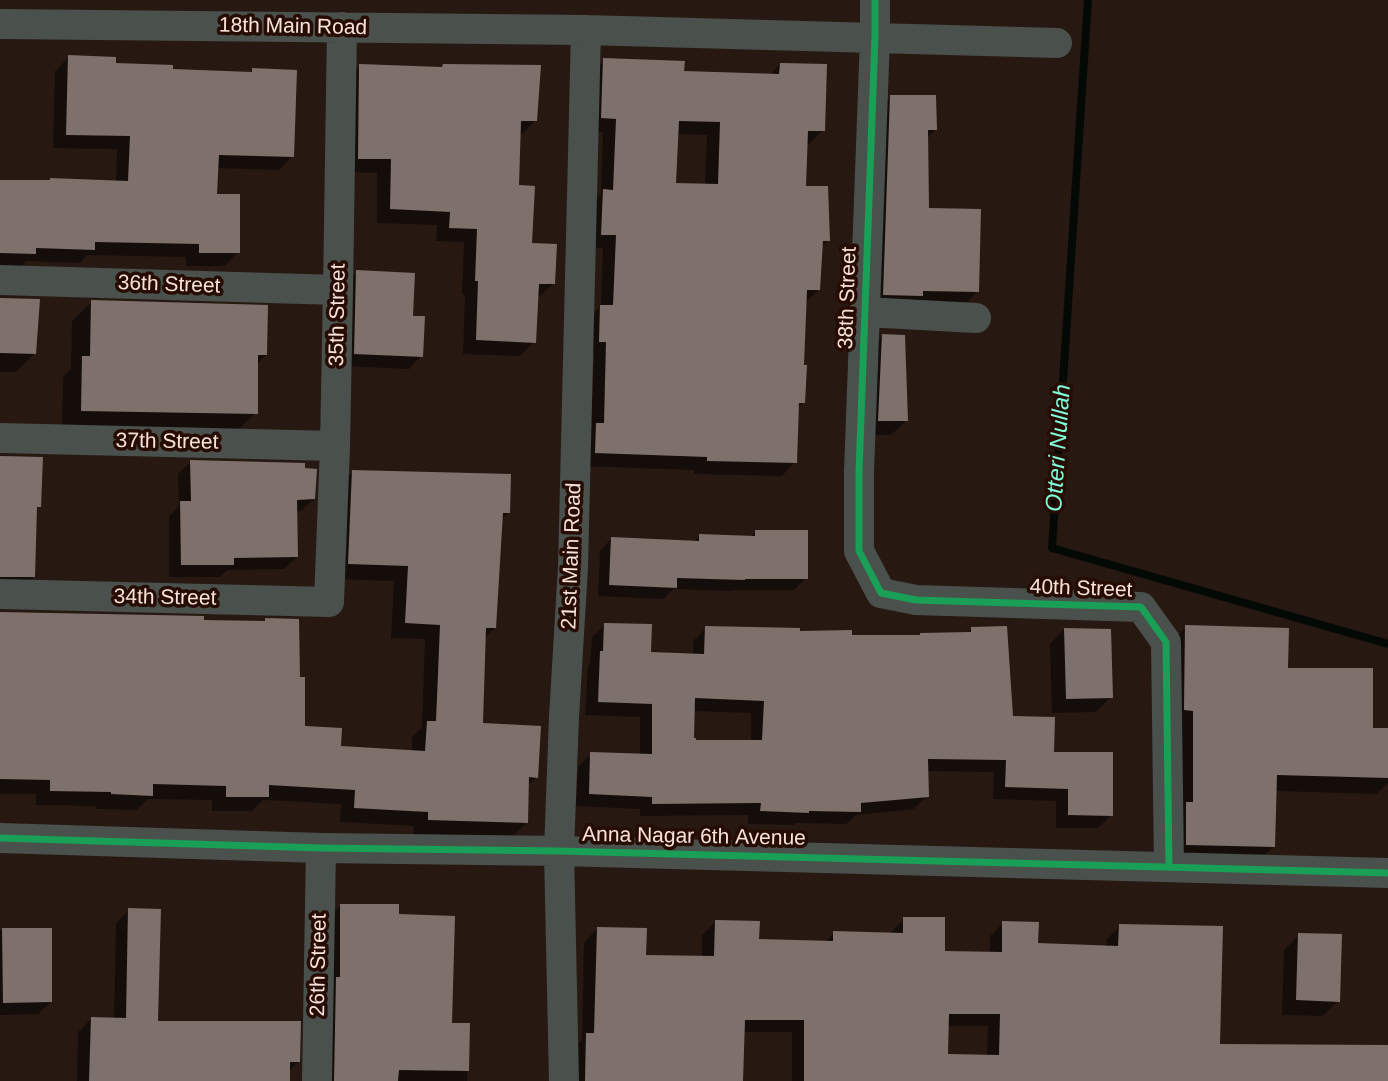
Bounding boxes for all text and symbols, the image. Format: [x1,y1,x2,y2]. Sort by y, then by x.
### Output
street label: 18th Main Road [219,13,367,41]
street label: 38th Street [834,246,862,350]
street label: 35th Street [325,263,351,367]
street label: 36th Street [117,271,221,299]
water label: Otteri Nullah [1041,383,1077,513]
street label: 37th Street [115,429,219,455]
street label: 21st Main Road [557,482,587,630]
street label: 40th Street [1029,575,1133,603]
street label: 34th Street [113,585,217,611]
street label: Anna Nagar 6th Avenue [582,822,806,852]
street label: 26th Street [306,913,332,1017]

